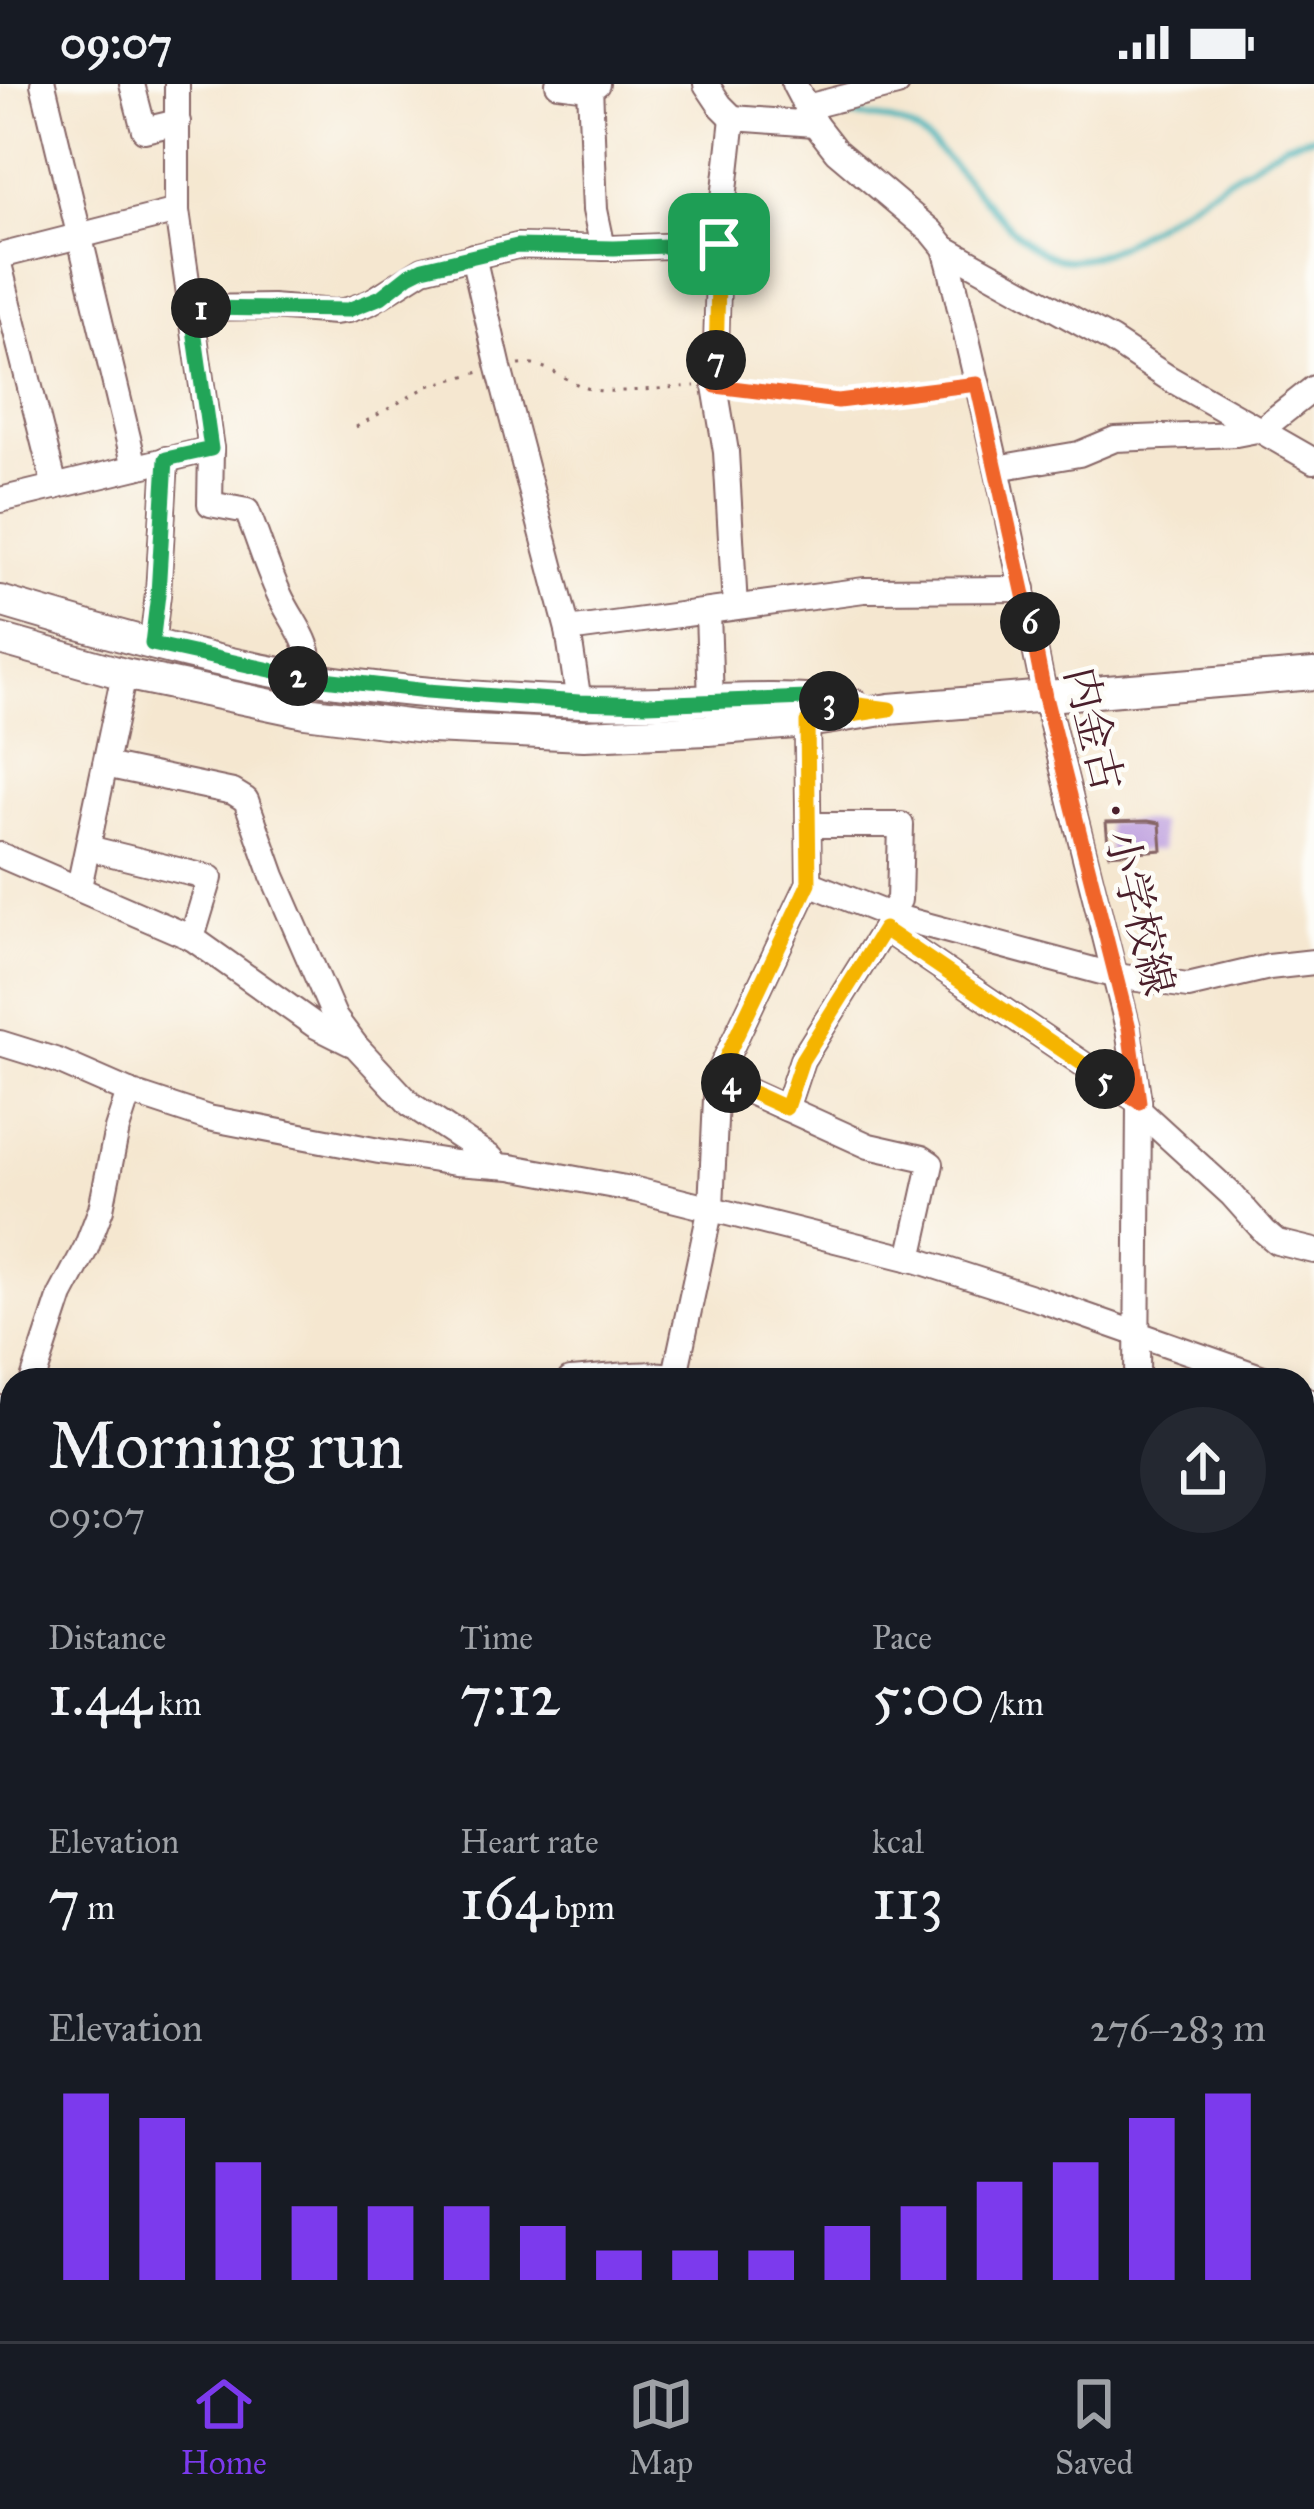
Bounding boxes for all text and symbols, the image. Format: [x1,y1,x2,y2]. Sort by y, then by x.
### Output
text: 09:07 [60,15,172,70]
pin [668,193,770,295]
icon: arrive [686,211,752,277]
pin: 1 [171,278,231,338]
text: 1 [194,288,208,328]
pin: 7 [686,330,746,390]
text: 7 [707,340,725,380]
pin: 6 [1000,592,1060,652]
text: 6 [1022,602,1038,642]
pin: 2 [268,646,328,706]
text: 2 [290,656,306,696]
street label: 内金古・小学校線 [1053,662,1185,1001]
pin: 3 [799,671,859,731]
text: 3 [822,681,836,721]
pin: 5 [1075,1049,1135,1109]
pin: 4 [701,1053,761,1113]
text: 5 [1097,1059,1113,1099]
text: 4 [722,1063,740,1103]
text: Morning run [48,1405,404,1486]
button: share [1140,1407,1266,1533]
text: 09:07 [48,1491,145,1539]
text: Distance [48,1618,166,1658]
text: Time [460,1618,533,1658]
text: Pace [872,1618,932,1658]
text: 1.44 [48,1658,152,1731]
text: 7:12 [460,1658,560,1731]
text: 5:00 [872,1658,985,1731]
text: km [152,1684,202,1724]
text: /km [985,1684,1044,1724]
text: Elevation [48,1822,179,1862]
text: Heart rate [460,1822,599,1862]
text: kcal [872,1822,924,1862]
text: 7 [48,1862,80,1935]
text: 164 [460,1862,548,1935]
text: 113 [872,1862,943,1935]
text: m [80,1888,115,1928]
text: bpm [548,1888,615,1928]
text: Elevation [48,2004,203,2052]
text: 276–283 m [1090,2004,1266,2052]
tab: Home [181,2371,267,2483]
tab: Map [628,2371,694,2483]
tab: Saved [1055,2371,1133,2483]

